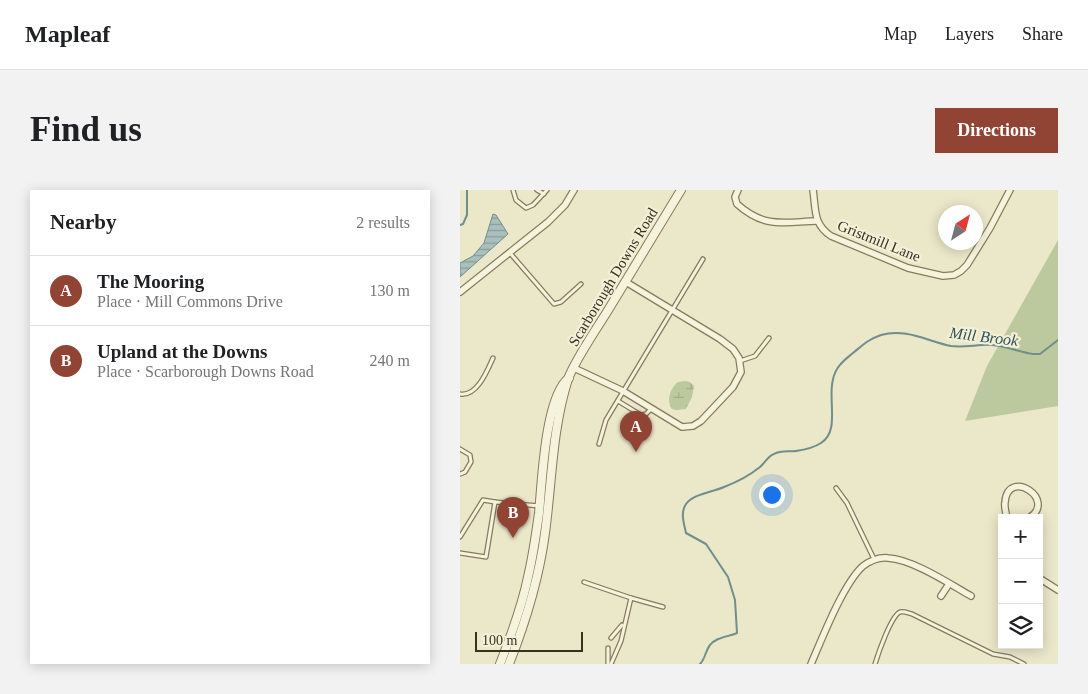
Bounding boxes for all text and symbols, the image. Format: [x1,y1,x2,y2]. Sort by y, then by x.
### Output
text: Mapleaf [25,21,110,47]
text: Map [884,24,917,44]
text: Layers [945,24,994,44]
text: Share [1022,24,1063,44]
button: Directions [935,108,1058,153]
text: Find us [30,110,142,149]
street label: Scarborough Downs Road [565,205,661,349]
north arrow [938,205,983,250]
text: Nearby [50,210,117,234]
text: 2 results [356,214,410,231]
street label: Gristmill Lane [835,217,923,265]
text: The Mooring [97,271,204,292]
text: A [60,282,72,299]
text: 130 m [370,282,410,299]
text: Place · Mill Commons Drive [97,293,283,310]
water label: Mill Brook [948,324,1020,349]
text: Upland at the Downs [97,341,268,362]
text: B [61,352,71,369]
text: 240 m [370,352,410,369]
text: Place · Scarborough Downs Road [97,363,314,380]
pin: A [620,411,652,452]
your location [759,482,785,508]
pin: B [497,497,529,538]
map controls [998,514,1043,649]
button: + [998,514,1043,559]
button: − [998,559,1043,604]
button: layers [998,604,1043,649]
scale bar [475,629,582,652]
text: 100 m [482,633,517,648]

